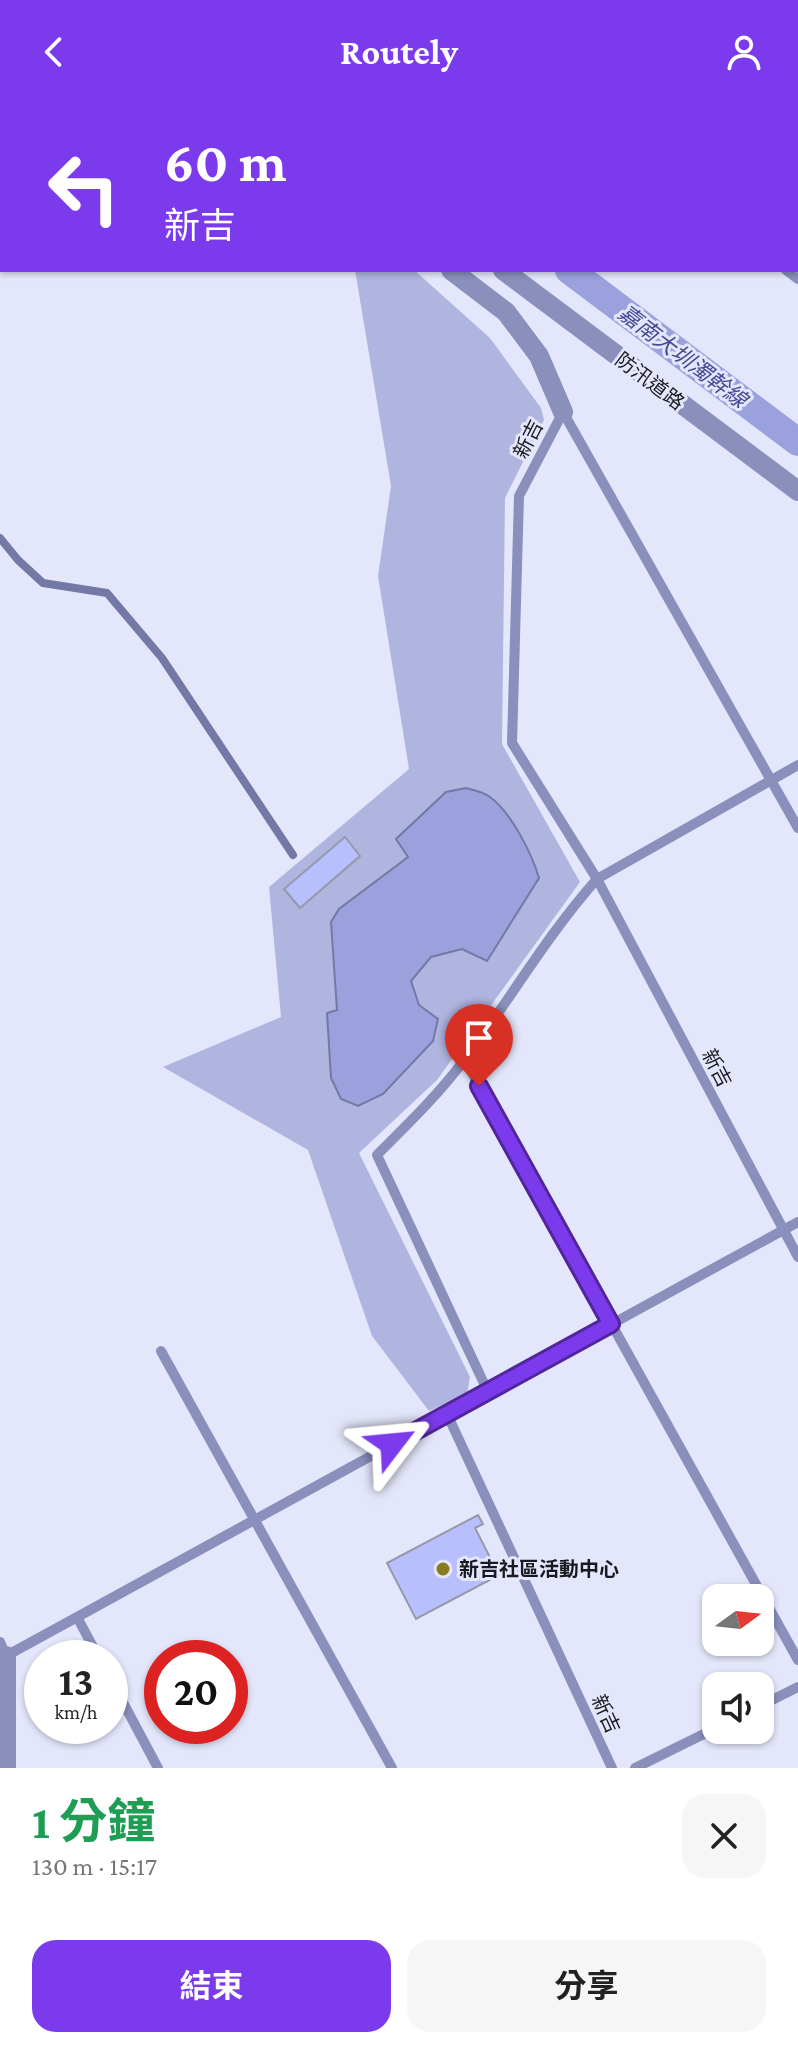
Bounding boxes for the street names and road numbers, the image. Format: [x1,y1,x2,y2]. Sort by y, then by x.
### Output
street label: 防汛道路 [611,348,689,414]
street label: 新吉 [509,416,547,462]
street label: 新吉 [698,1045,736,1091]
street label: 新吉 [588,1691,624,1737]

